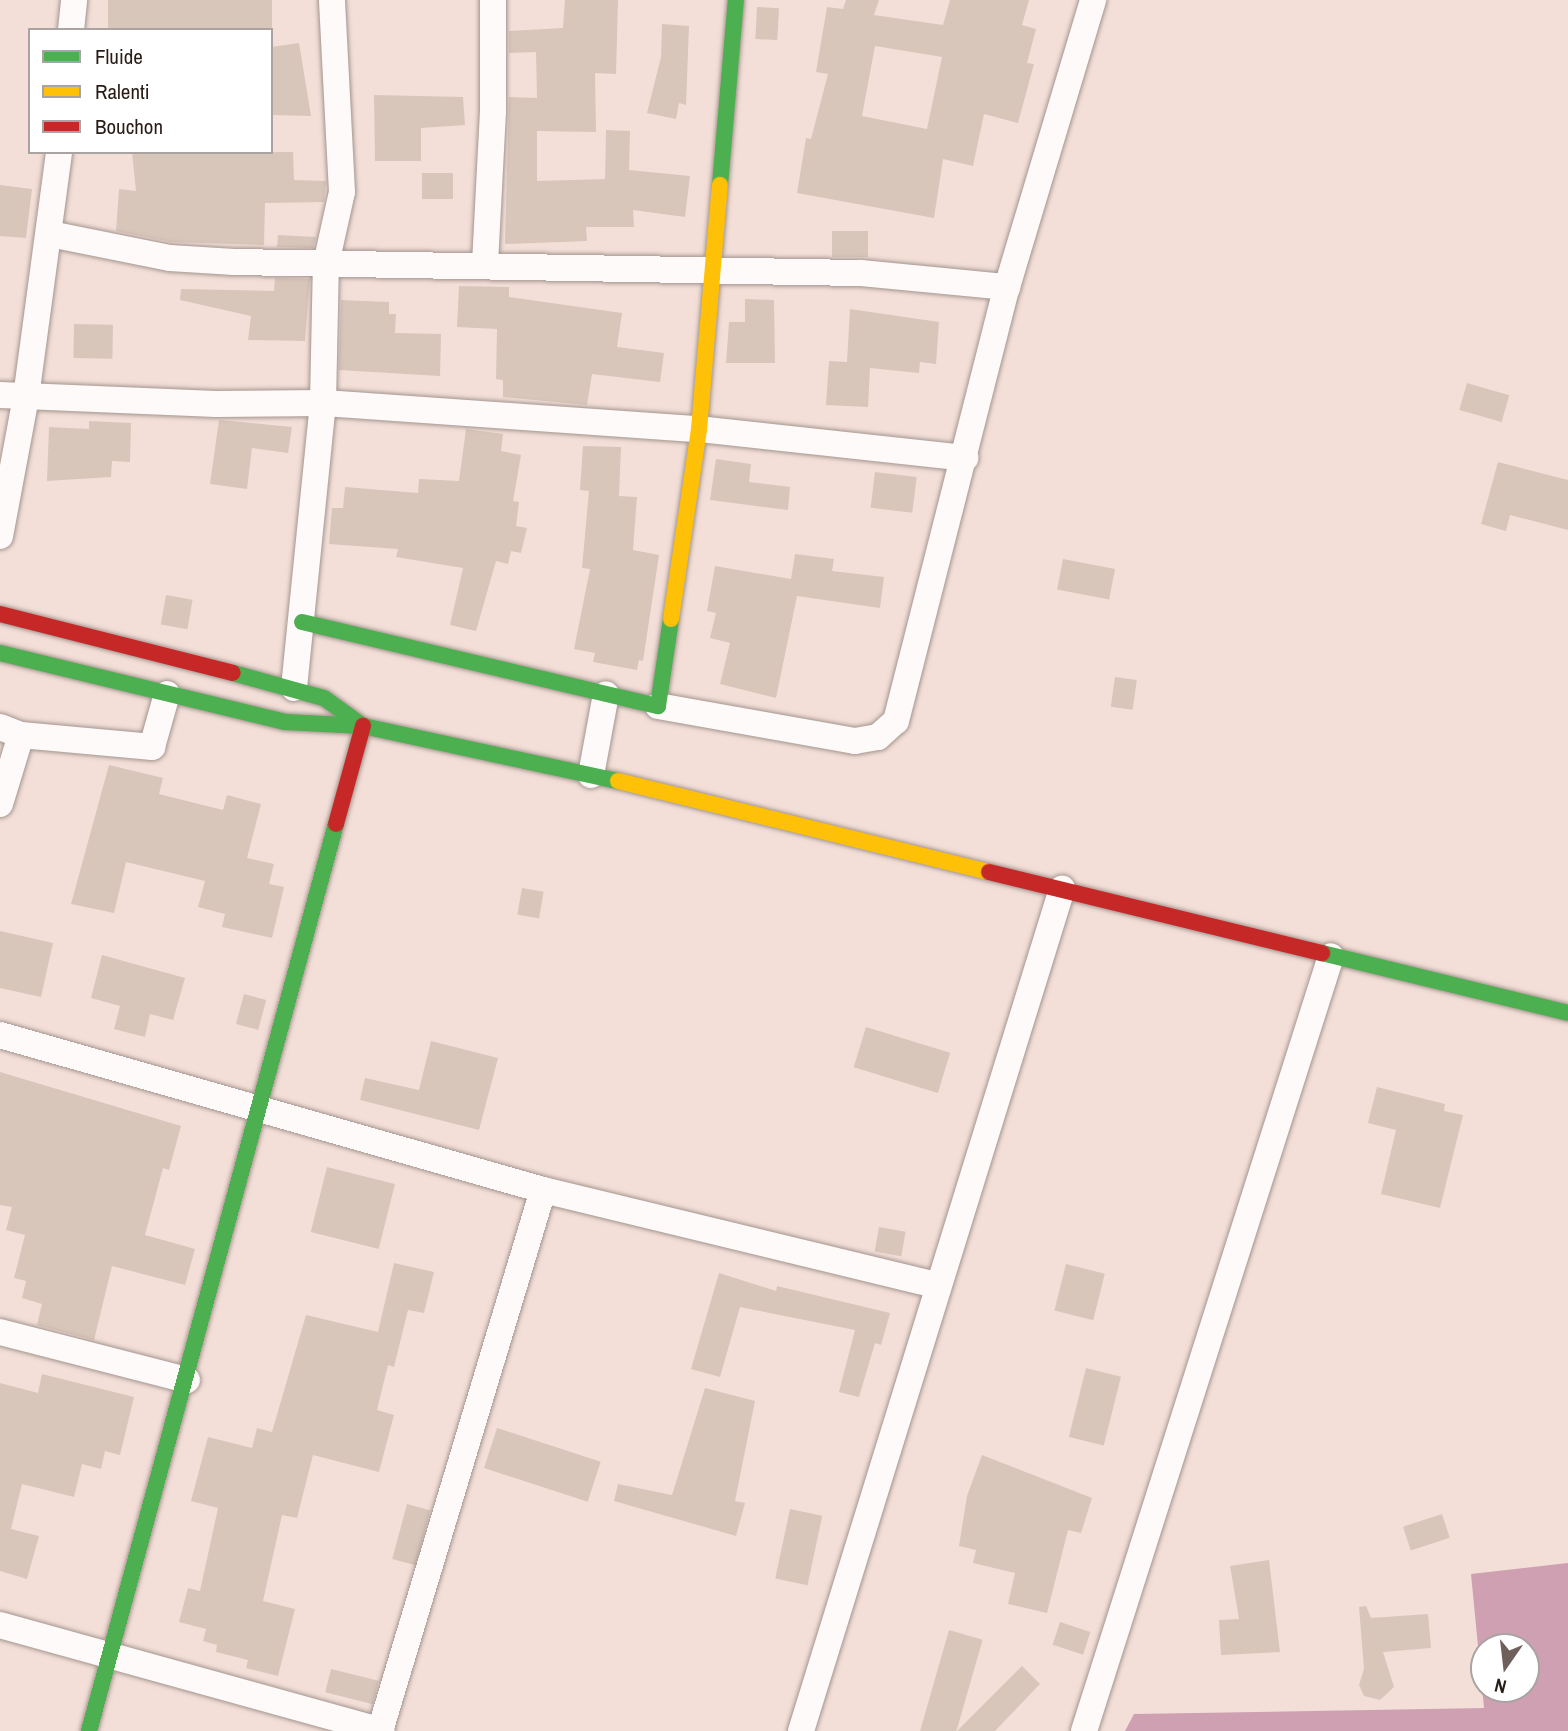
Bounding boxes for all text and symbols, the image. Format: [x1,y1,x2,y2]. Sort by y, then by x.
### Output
legend [28,28,273,154]
text: Fluide [95,42,143,71]
text: Ralenti [95,77,150,106]
text: Bouchon [95,112,163,141]
north arrow [1470,1633,1540,1703]
text: N [1492,1672,1509,1700]

